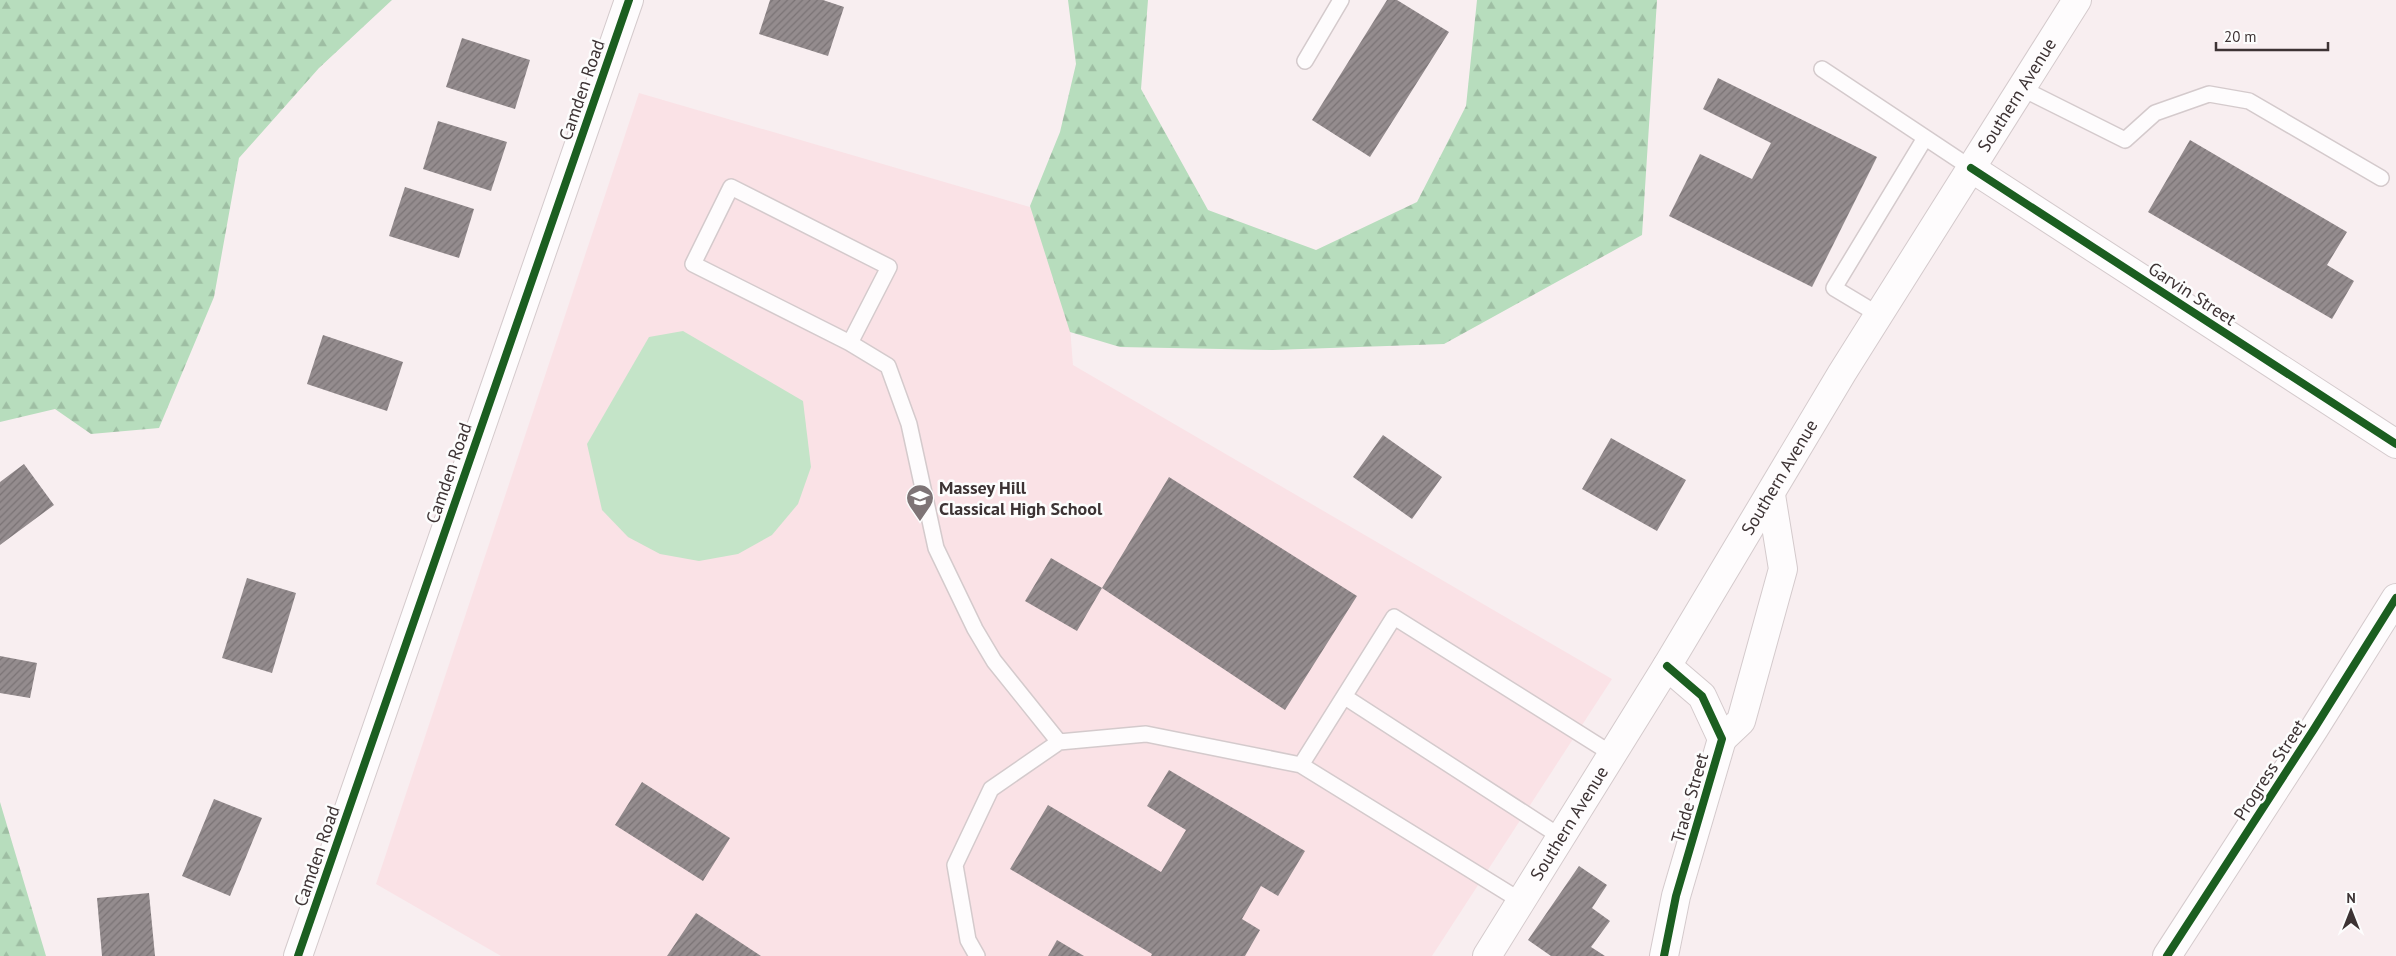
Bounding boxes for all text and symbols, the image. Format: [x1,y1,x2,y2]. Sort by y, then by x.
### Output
scale bar [2216,20,2328,52]
text: 20 m [2224,27,2257,46]
street label: Southern Avenue [1972,34,2061,156]
street label: Camden Road [554,36,610,143]
street label: Garvin Street [2144,257,2241,331]
street label: Southern Avenue [1736,415,1823,539]
street label: Camden Road [421,419,477,526]
place label: Massey Hill Classical High School [939,476,1103,520]
school or university icon: Massey Hill Classical High School [905,483,935,522]
street label: Progress Street [2228,715,2311,825]
street label: Trade Street [1666,750,1713,846]
street label: Southern Avenue [1525,762,1613,885]
street label: Camden Road [289,802,345,909]
north arrow [2326,886,2376,936]
text: N [2346,889,2356,907]

